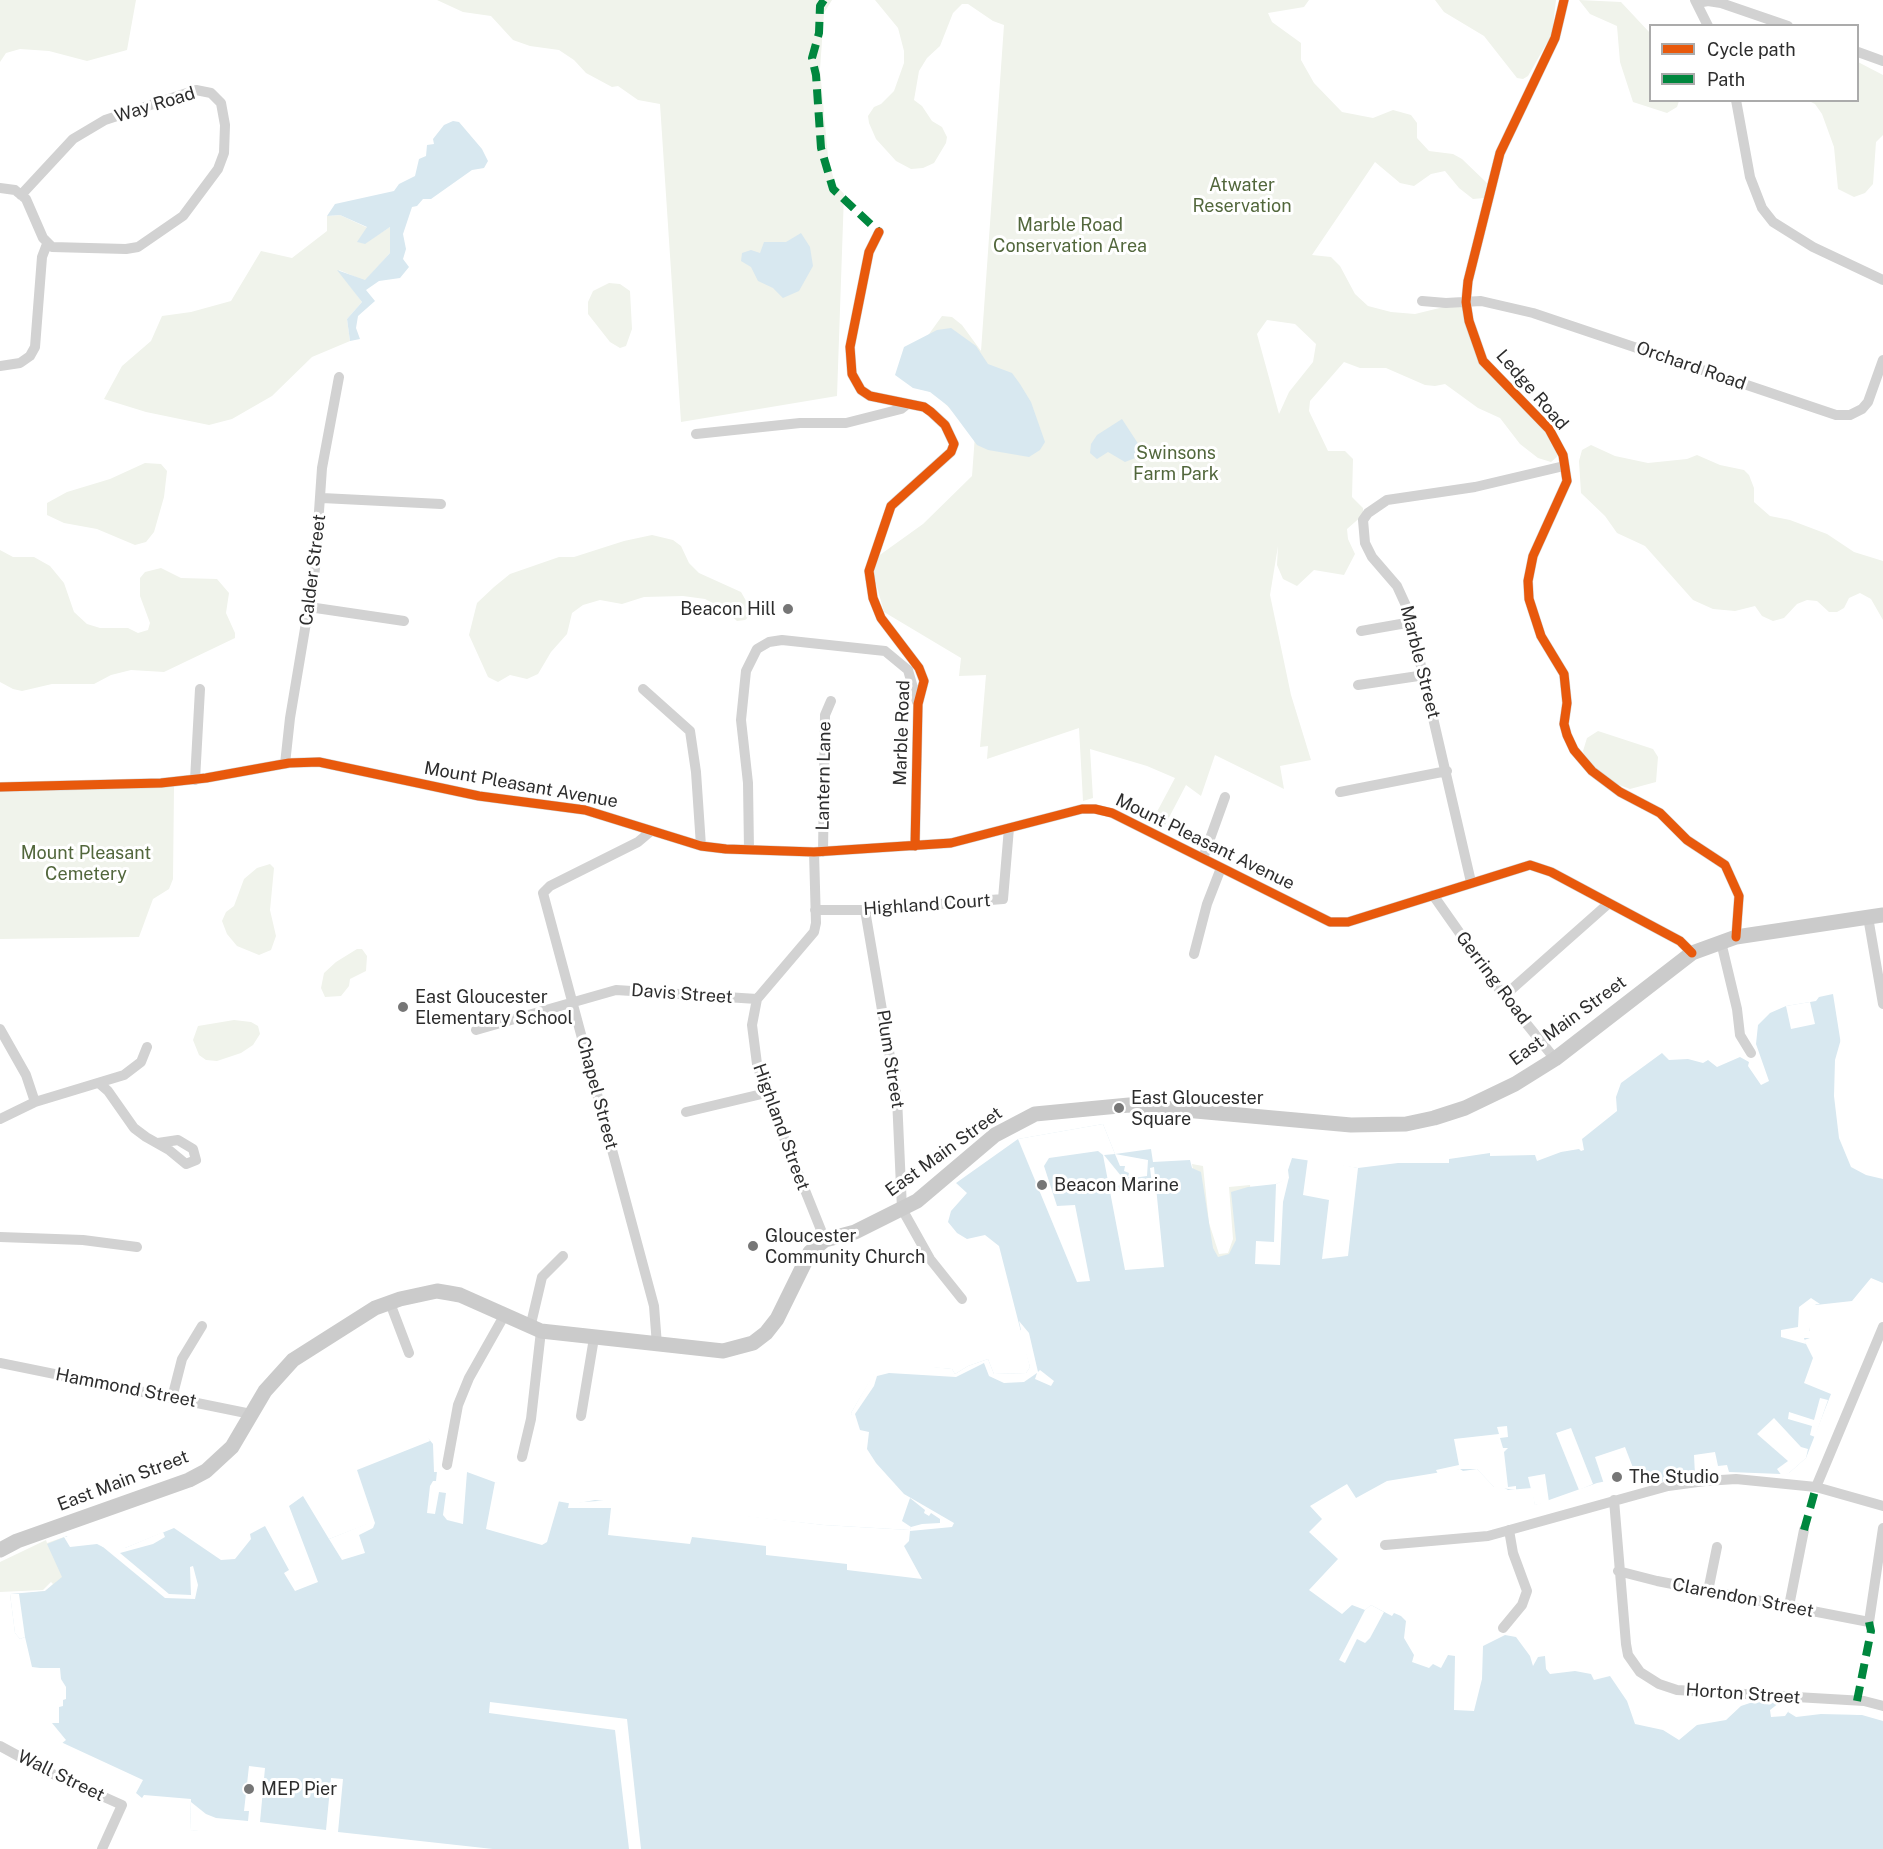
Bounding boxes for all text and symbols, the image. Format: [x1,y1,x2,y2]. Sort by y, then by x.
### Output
legend [1649,24,1859,102]
text: Cycle path [1707,39,1796,60]
text: Path [1707,69,1745,90]
street label: Way Road [112,83,198,127]
park label: Atwater Reservation [1192,174,1292,216]
park label: Marble Road Conservation Area [993,214,1147,256]
street label: Orchard Road [1633,337,1749,395]
street label: Ledge Road [1491,346,1573,434]
park label: Swinsons Farm Park [1133,442,1219,484]
street label: Calder Street [295,513,331,627]
place label: Beacon Hill [680,598,776,620]
marker: Beacon Hill [781,602,795,616]
street label: Marble Street [1396,603,1444,721]
street label: Marble Road [889,680,915,786]
street label: Lantern Lane [812,721,836,831]
street label: Mount Pleasant Avenue [422,757,620,813]
street label: Mount Pleasant Avenue [1112,789,1298,895]
park label: Mount Pleasant Cemetery [21,842,151,884]
street label: Highland Court [863,890,991,920]
street label: Gerring Road [1451,927,1535,1029]
street label: East Main Street [1505,971,1631,1071]
street label: Davis Street [631,980,733,1008]
place label: East Gloucester Elementary School [415,986,573,1028]
marker: East Gloucester Elementary School [396,1000,410,1014]
street label: Plum Street [872,1008,908,1110]
street label: Chapel Street [572,1034,622,1152]
street label: Highland Street [748,1061,814,1193]
place label: East Gloucester Square [1131,1087,1264,1130]
marker: East Gloucester Square [1112,1101,1126,1115]
street label: East Main Street [881,1102,1007,1202]
place label: Beacon Marine [1054,1174,1179,1196]
marker: Beacon Marine [1035,1178,1049,1192]
place label: Gloucester Community Church [765,1225,925,1268]
marker: Gloucester Community Church [746,1239,760,1253]
street label: Hammond Street [54,1364,198,1412]
street label: East Main Street [54,1446,192,1516]
place label: The Studio [1629,1466,1719,1488]
marker: The Studio [1610,1470,1624,1484]
street label: Clarendon Street [1671,1574,1815,1622]
street label: Horton Street [1685,1679,1801,1709]
street label: Wall Street [14,1746,108,1806]
place label: MEP Pier [261,1778,337,1800]
marker: MEP Pier [242,1782,256,1796]

